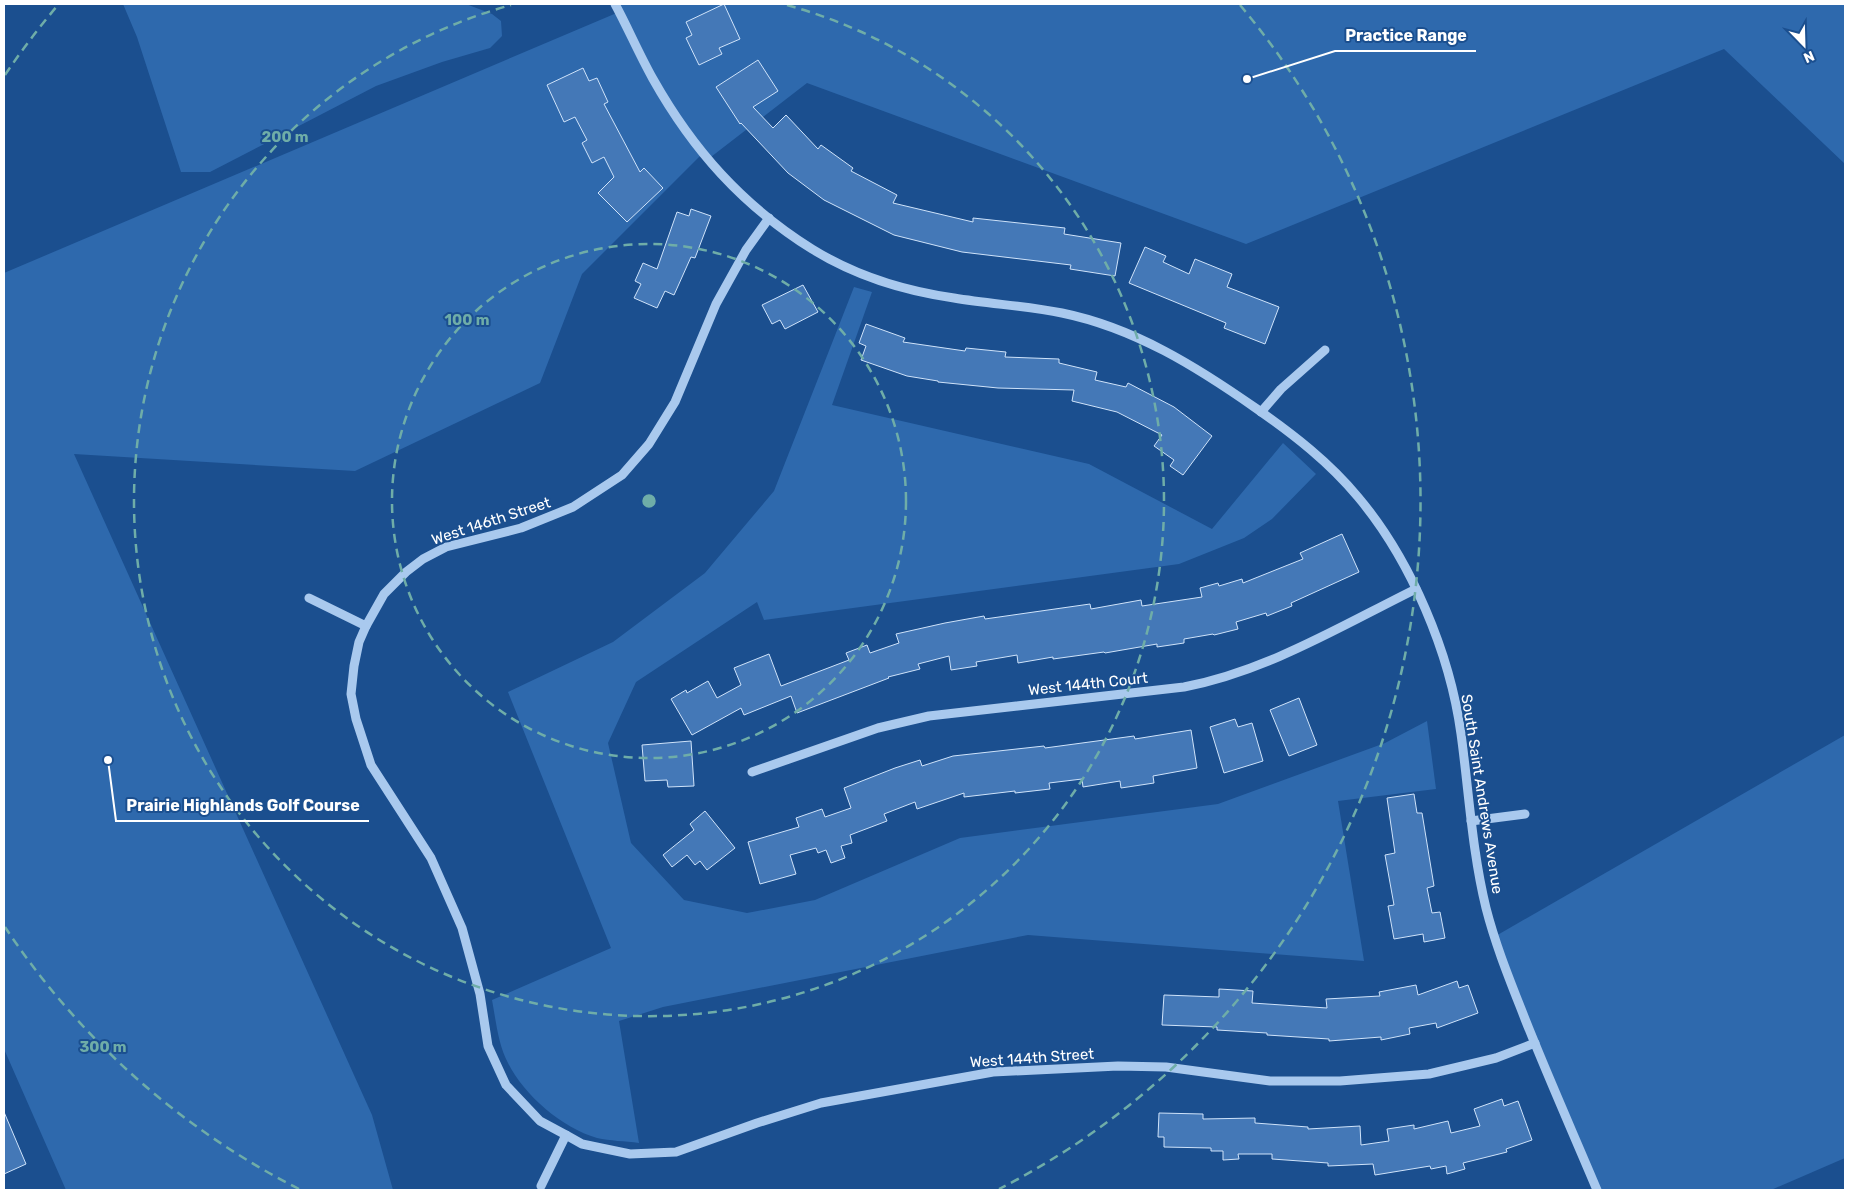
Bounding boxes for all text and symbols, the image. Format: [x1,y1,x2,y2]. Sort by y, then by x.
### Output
callout: Practice Range [1335,20,1476,51]
north arrow [1779,20,1829,70]
text: Practice Range [1345,26,1467,45]
text: N [1801,47,1817,66]
text: 200 m [261,128,309,146]
text: 100 m [445,311,489,329]
centre of rings [640,492,658,510]
street label: West 146th Street [429,493,553,549]
street label: West 144th Court [1027,669,1149,699]
street label: South Saint Andrews Avenue [1457,693,1507,895]
callout: Prairie Highlands Golf Course [116,790,369,821]
text: Prairie Highlands Golf Course [126,796,360,815]
text: 300 m [79,1038,127,1056]
street label: West 144th Street [969,1045,1095,1071]

